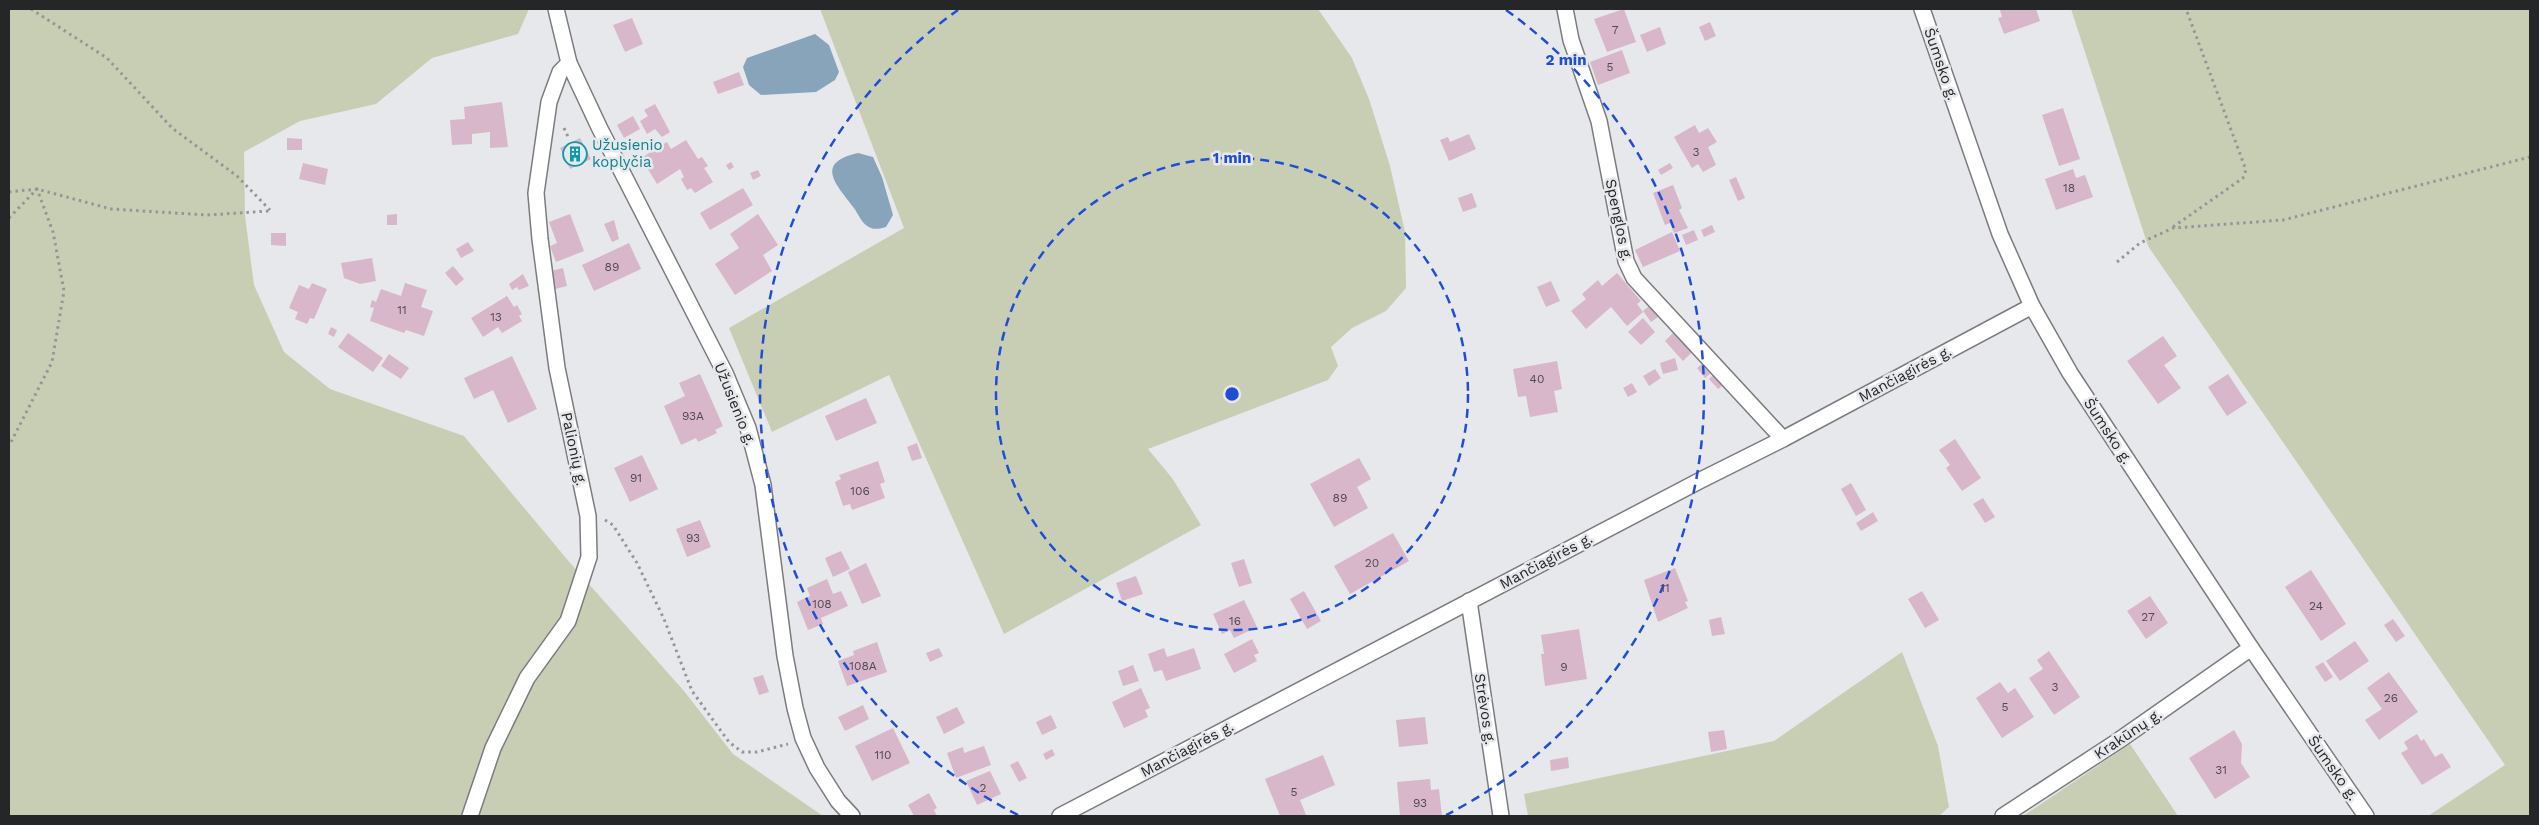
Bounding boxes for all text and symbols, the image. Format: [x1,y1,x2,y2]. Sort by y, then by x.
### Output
house number: 7 [1612,23,1619,37]
street label: Šumsko g. [1920,25,1963,103]
text: 2 min [1545,51,1587,69]
house number: 5 [1607,60,1614,74]
place label: Užusienio koplyčia [592,136,663,171]
building icon: Užusienio koplyčia [562,141,588,167]
house number: 3 [1693,145,1700,159]
text: 1 min [1213,149,1251,167]
street label: Spenglos g. [1602,177,1636,263]
house number: 18 [2063,181,2075,195]
house number: 89 [605,260,619,274]
house number: 11 [397,303,407,317]
house number: 13 [490,310,502,324]
street label: Mančiagirės g. [1855,342,1955,406]
street label: Užusienio g. [710,360,760,448]
house number: 40 [1530,372,1544,386]
centre of rings [1223,385,1241,403]
street label: Šumsko g. [2080,394,2137,467]
house number: 93A [682,409,704,423]
street label: Palionių g. [557,411,591,487]
house number: 91 [630,471,642,485]
house number: 106 [850,484,870,498]
house number: 89 [1333,491,1347,505]
street label: Mančiagirės g. [1496,529,1596,593]
house number: 93 [686,531,700,545]
house number: 20 [1365,556,1379,570]
house number: 11 [1660,581,1670,595]
house number: 108 [812,597,832,611]
house number: 24 [2309,599,2323,613]
house number: 27 [2141,610,2155,624]
house number: 16 [1229,614,1241,628]
house number: 108A [849,659,877,673]
house number: 9 [1560,660,1568,674]
street label: Strėvos g. [1470,672,1500,746]
house number: 3 [2052,680,2059,694]
house number: 26 [2384,691,2398,705]
house number: 5 [2002,700,2009,714]
street label: Krakūnų g. [2091,705,2165,763]
street label: Mančiagirės g. [1137,717,1237,781]
street label: Šumsko g. [2304,731,2363,804]
house number: 110 [875,748,891,762]
house number: 31 [2215,763,2227,777]
house number: 2 [980,781,987,795]
house number: 5 [1291,785,1298,799]
house number: 93 [1413,796,1427,810]

